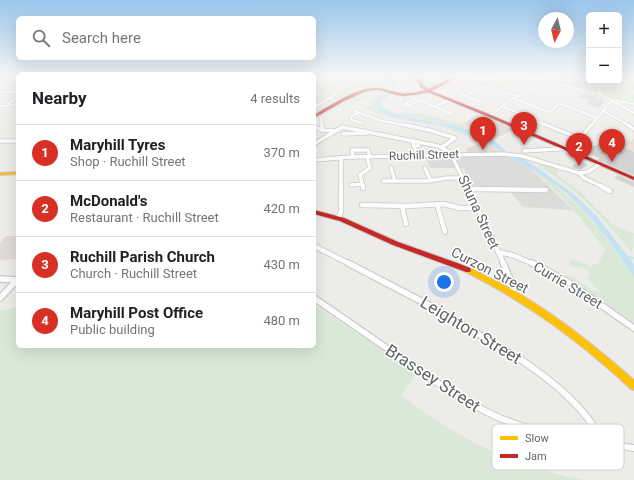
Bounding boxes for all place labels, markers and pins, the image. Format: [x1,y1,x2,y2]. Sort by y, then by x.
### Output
pin: 3 [511,112,537,145]
pin: 1 [470,117,496,150]
pin: 4 [599,129,625,162]
pin: 2 [566,133,592,166]

